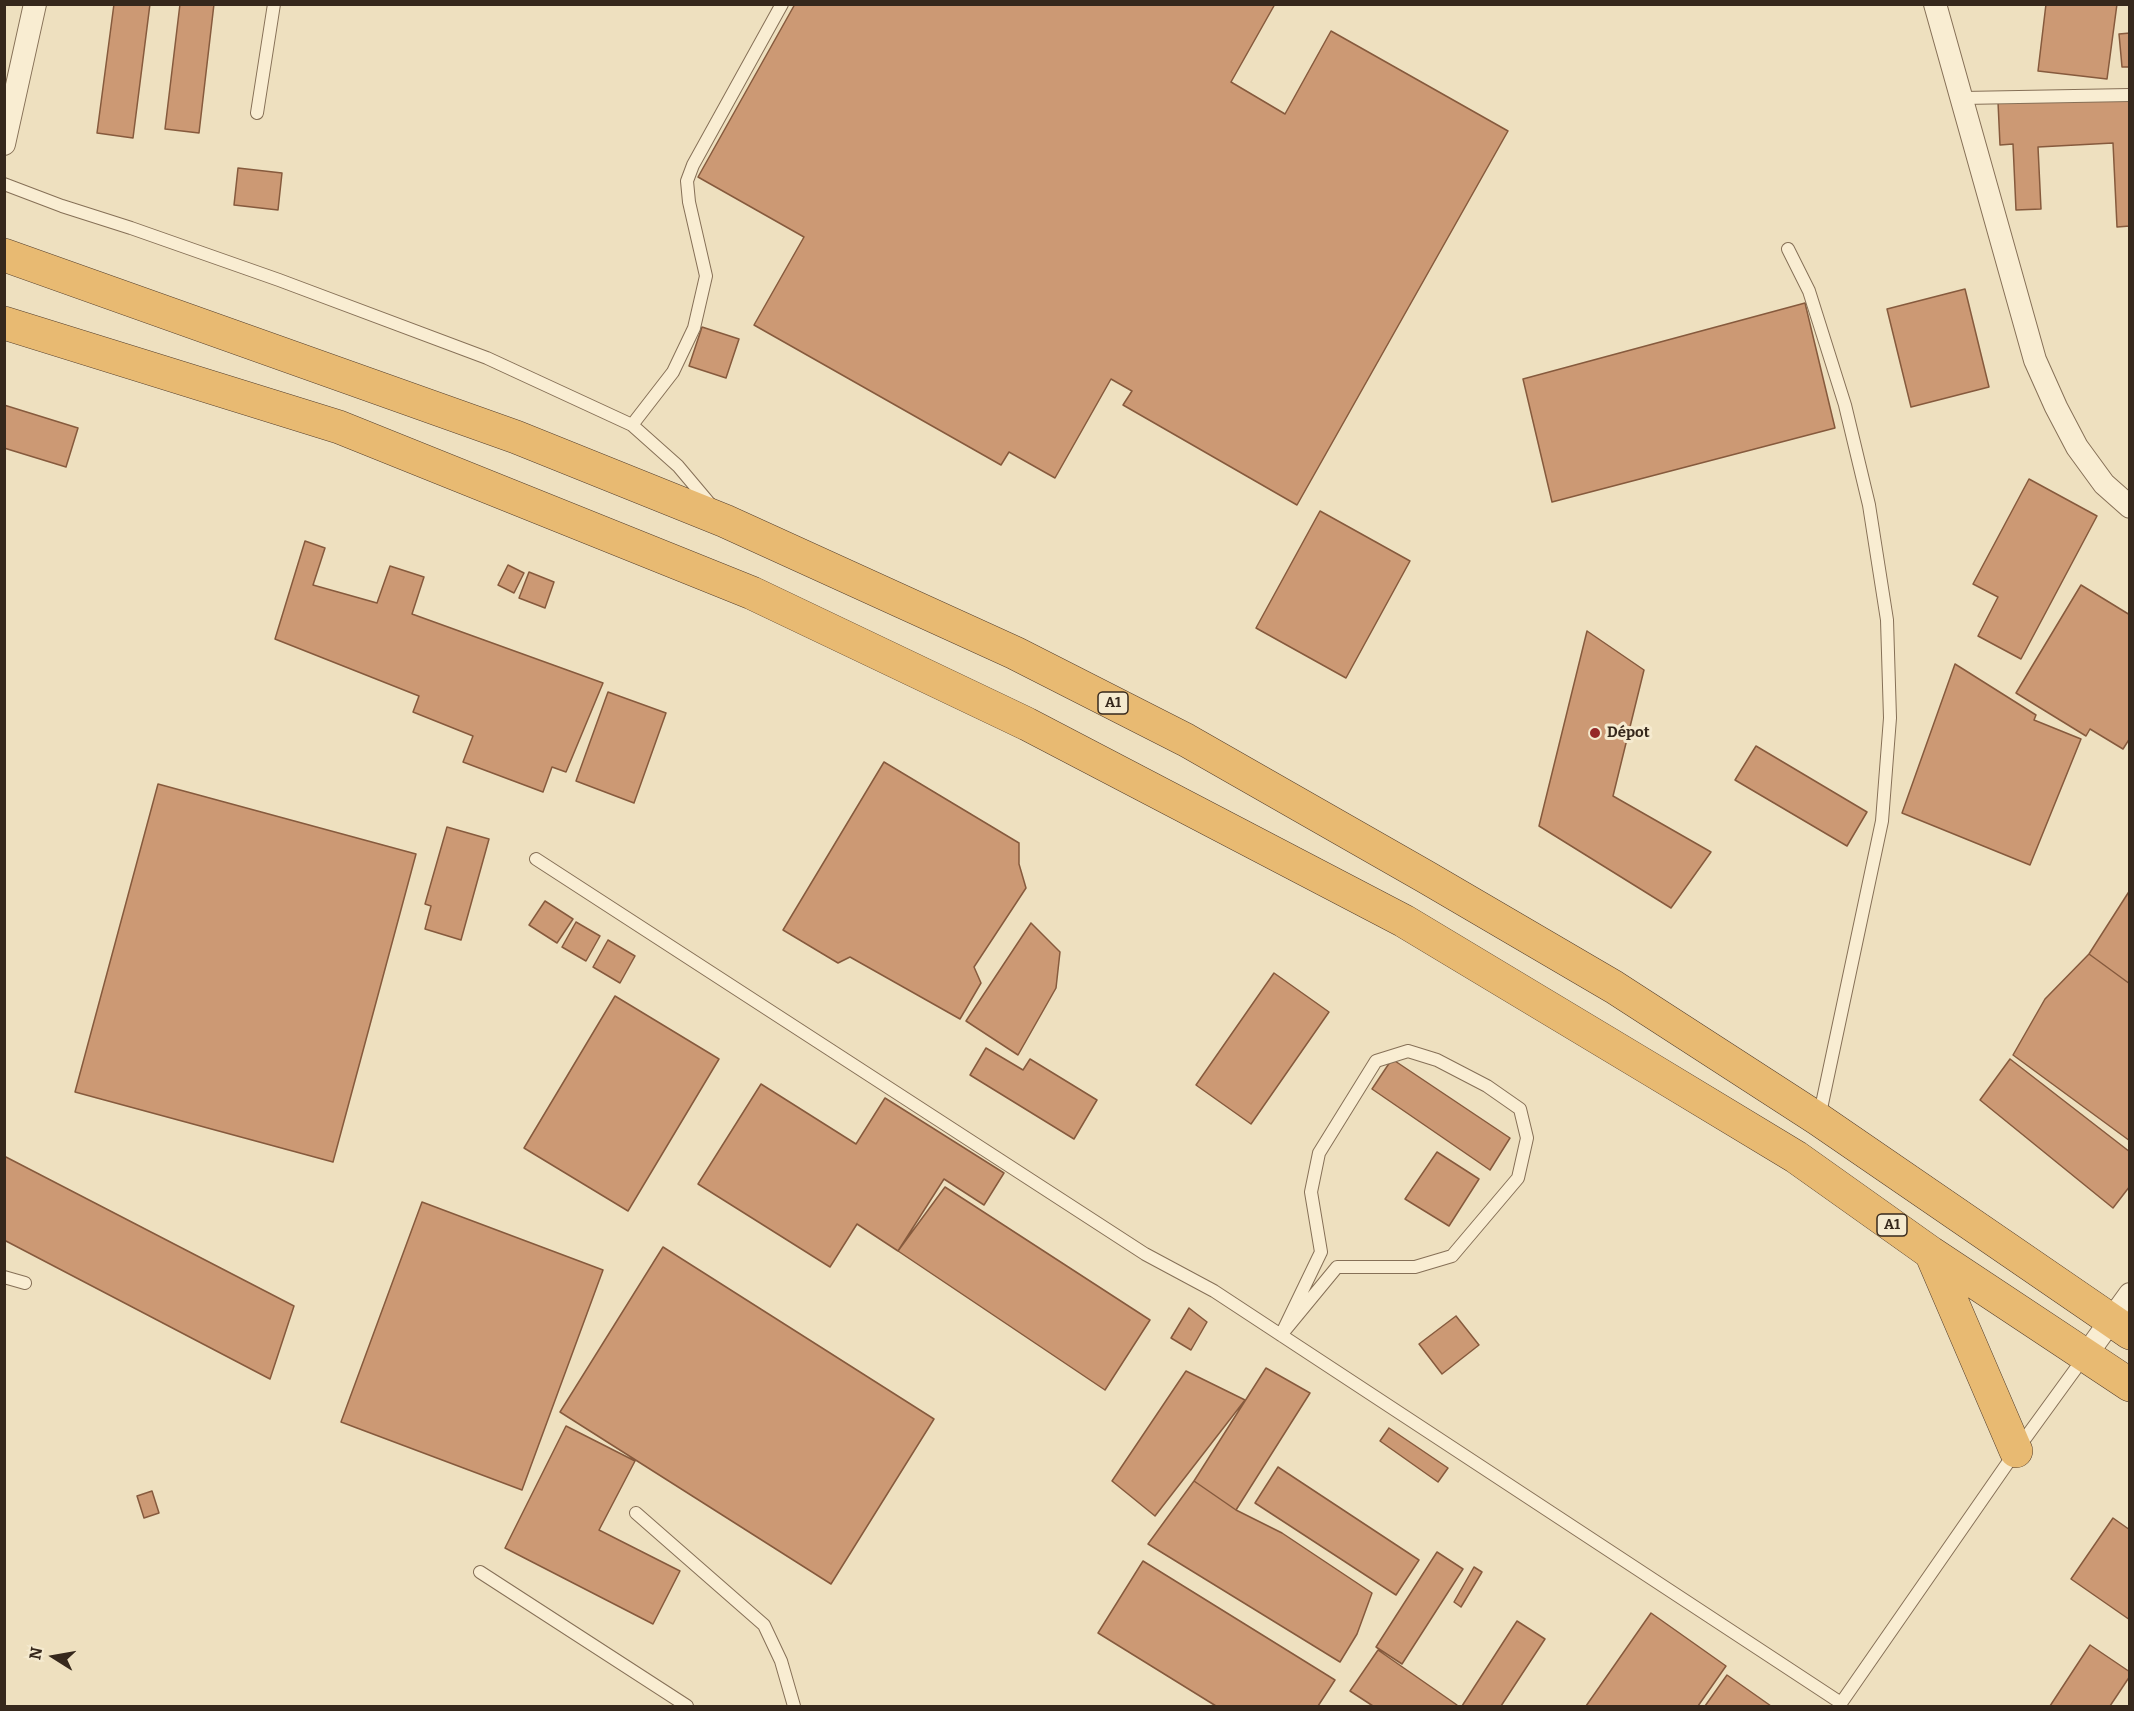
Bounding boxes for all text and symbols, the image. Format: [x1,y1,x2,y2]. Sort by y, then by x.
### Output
road number: A1 [1098,692,1128,714]
place label: Dépot [1607,724,1650,742]
marker: Dépot [1588,726,1602,740]
road number: A1 [1877,1214,1907,1236]
north arrow [24,1627,84,1687]
text: N [25,1646,46,1661]

